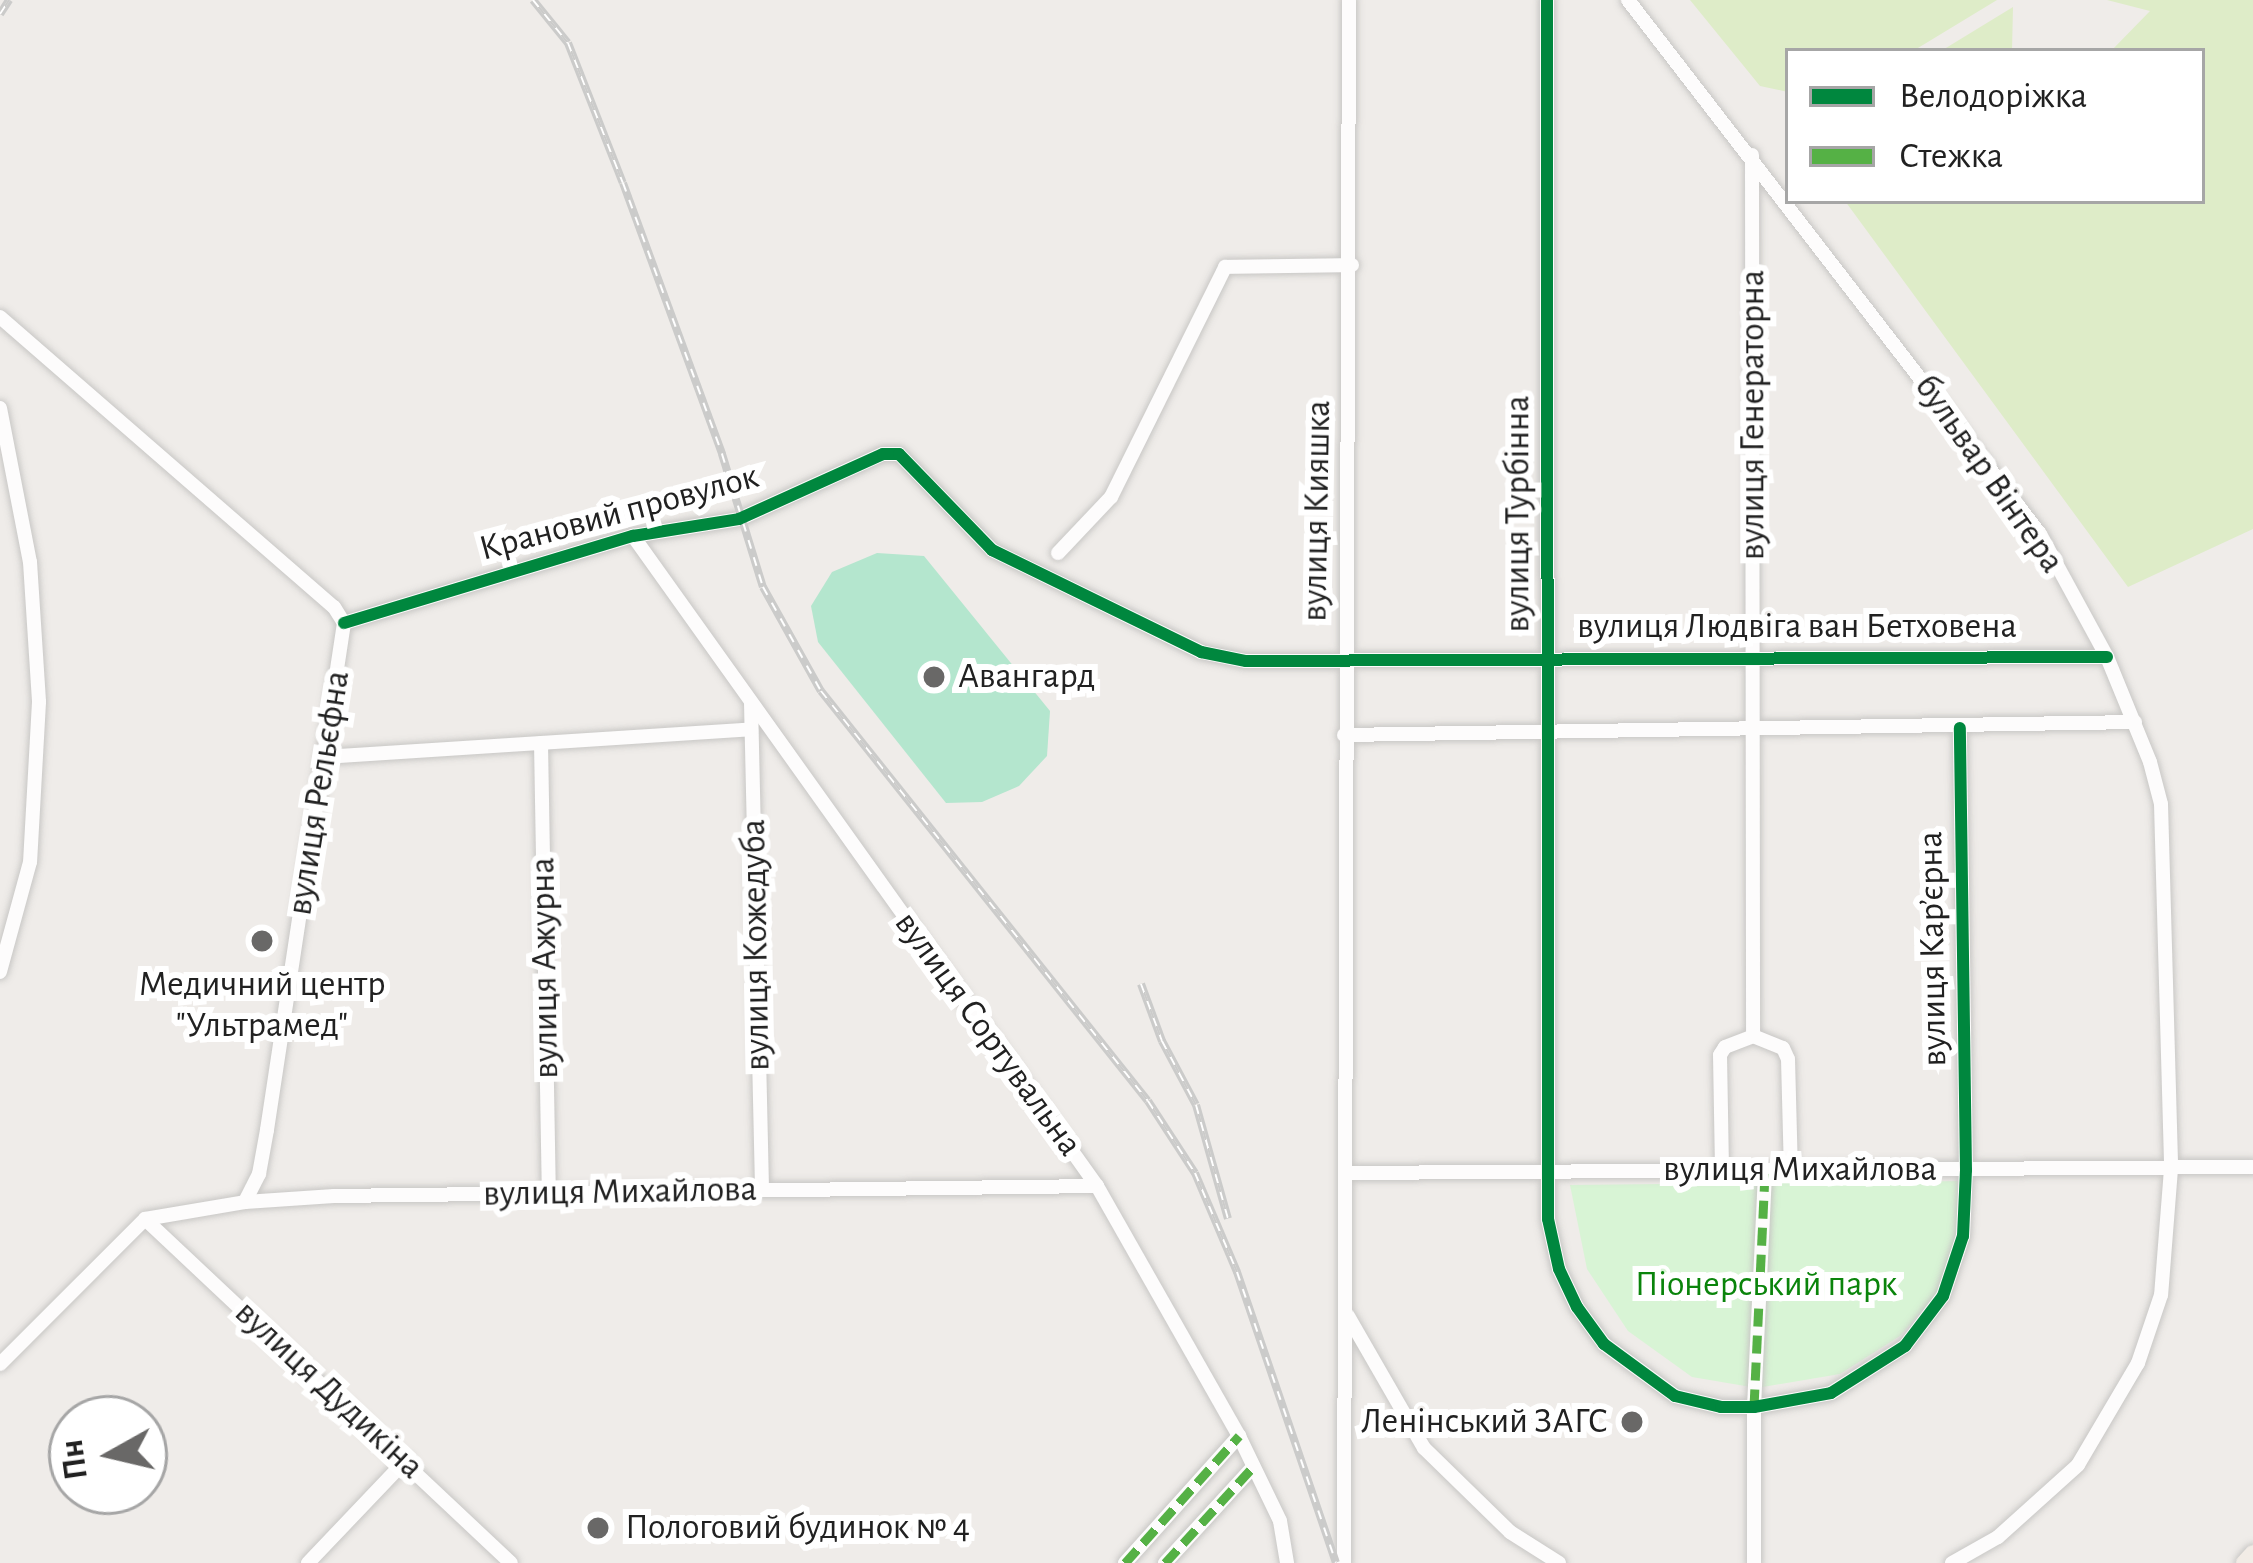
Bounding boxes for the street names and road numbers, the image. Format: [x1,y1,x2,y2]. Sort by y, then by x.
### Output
street label: вулиця Генераторна [1731,270,1775,560]
street label: бульвар Вінтера [1905,367,2073,581]
street label: вулиця Турбінна [1496,395,1540,633]
street label: вулиця Кияшка [1293,400,1341,622]
street label: Крановий провулок [475,455,763,571]
street label: вулиця Людвіга ван Бетховена [1577,605,2017,649]
street label: вулиця Рельєфна [278,668,360,918]
street label: вулиця Кожедуба [732,819,780,1071]
street label: вулиця Кар’єрна [1909,831,1957,1067]
street label: вулиця Ажурна [521,857,569,1079]
street label: вулиця Сортувальна [885,903,1091,1165]
street label: вулиця Михайлова [1663,1148,1937,1192]
street label: вулиця Михайлова [483,1168,757,1216]
street label: вулиця Дудикіна [226,1291,432,1489]

